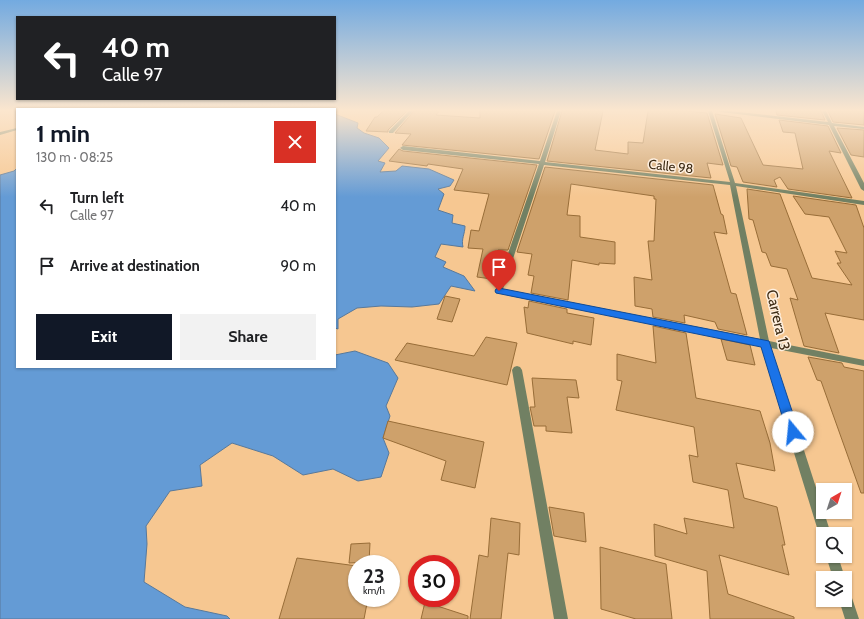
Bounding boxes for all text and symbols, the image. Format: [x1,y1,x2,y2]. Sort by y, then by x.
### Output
text: 40 m [102,30,170,64]
icon: left [36,32,88,84]
text: Calle 97 [102,64,163,86]
text: 1 min [36,119,90,148]
button: close [274,121,316,163]
text: 130 m · 08:25 [36,149,113,165]
street label: Calle 98 [648,156,694,176]
text: Turn left [70,189,124,207]
icon: left [36,195,58,217]
text: 40 m [280,197,316,215]
text: Calle 97 [70,207,114,223]
pin [482,250,516,291]
icon: arrive [36,255,58,277]
icon: arrive [488,256,510,278]
text: Arrive at destination [70,257,200,275]
text: 90 m [280,257,316,275]
street label: Carrera 13 [762,288,794,352]
button: Exit [36,314,172,360]
button: Share [180,314,316,360]
position arrow [772,411,814,453]
north arrow [816,483,852,519]
map controls [816,483,852,607]
button: search [816,527,852,563]
speed limit sign: 30 [408,555,460,607]
text: 23 [363,564,385,588]
button: layers [816,571,852,607]
text: km/h [363,584,385,597]

